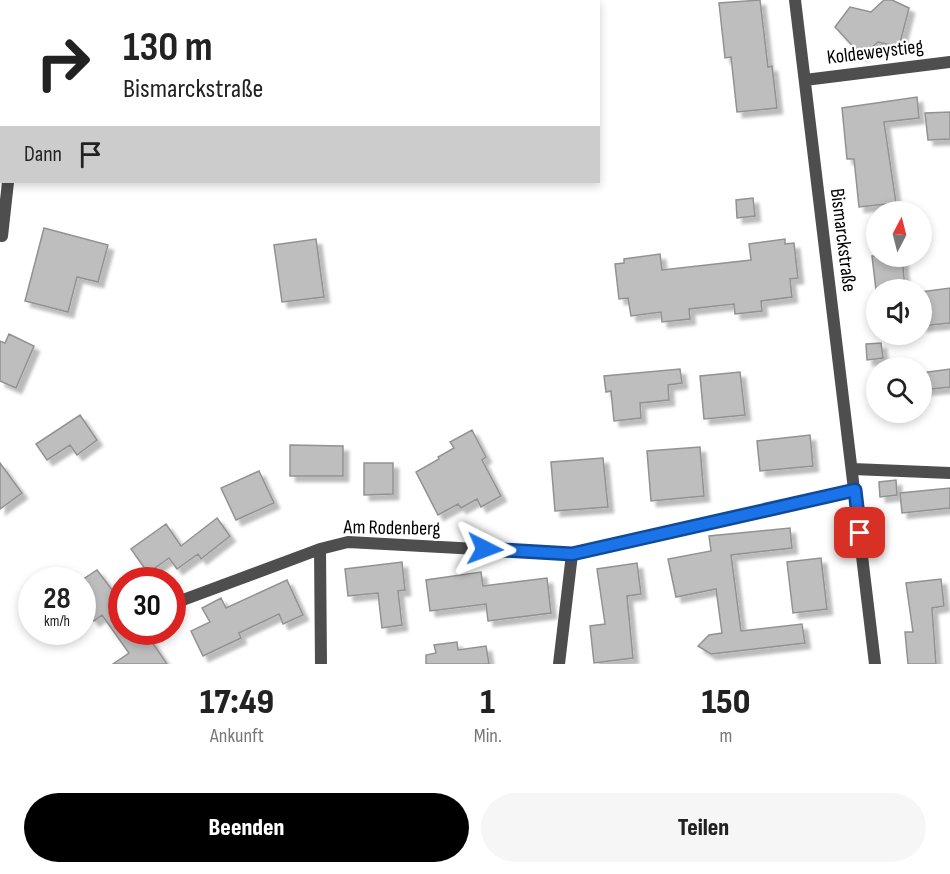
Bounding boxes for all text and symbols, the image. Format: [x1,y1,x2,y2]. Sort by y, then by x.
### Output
text: 130 m [123,22,213,73]
icon: right [24,24,102,102]
street label: Koldeweystieg [826,34,925,70]
text: Bismarckstraße [123,73,263,105]
icon: arrive [74,138,107,171]
text: Dann [24,141,62,168]
street label: Bismarckstraße [825,187,861,293]
north arrow [866,201,932,267]
map controls [866,201,932,423]
button: sound [866,279,932,345]
button: search [866,357,932,423]
pin [834,507,885,558]
street label: Am Rodenberg [342,515,441,541]
icon: arrive [843,516,876,549]
position arrow [453,517,517,581]
speed limit sign: 30 [108,567,186,645]
text: 28 [43,581,71,617]
text: km/h [44,612,70,631]
text: 17:49 [200,681,274,724]
text: 1 [480,681,495,724]
text: 150 [701,681,750,724]
text: Ankunft [210,724,264,748]
text: Min. [474,724,502,748]
text: m [719,724,732,748]
button: Beenden [24,793,469,862]
button: Teilen [481,793,926,862]

